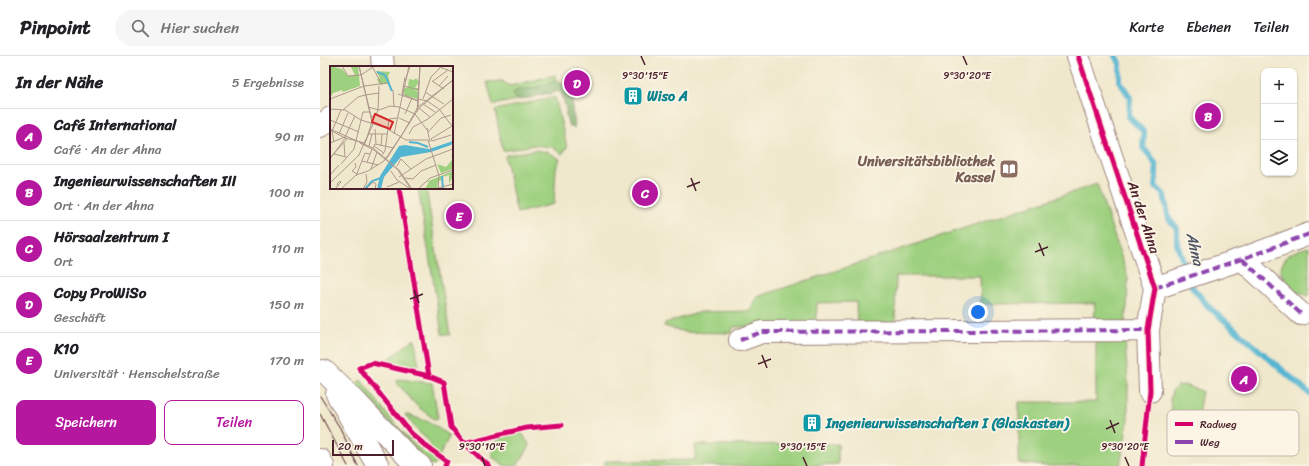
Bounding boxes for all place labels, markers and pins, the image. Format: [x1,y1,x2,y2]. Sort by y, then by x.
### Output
pin: D [564,68,590,98]
place label: Wiso A [647,84,688,109]
building icon: Wiso A [622,85,644,107]
pin: B [1195,101,1221,131]
place label: Universitätsbibliothek Kassel [858,149,996,190]
library icon: Universitätsbibliothek Kassel [998,158,1020,180]
pin: C [632,178,658,208]
pin: E [446,201,472,231]
pin: A [1231,364,1257,394]
place label: Ingenieurwissenschaften I (Glaskasten) [825,411,1070,436]
building icon: Ingenieurwissenschaften I (Glaskasten) [801,412,823,434]

